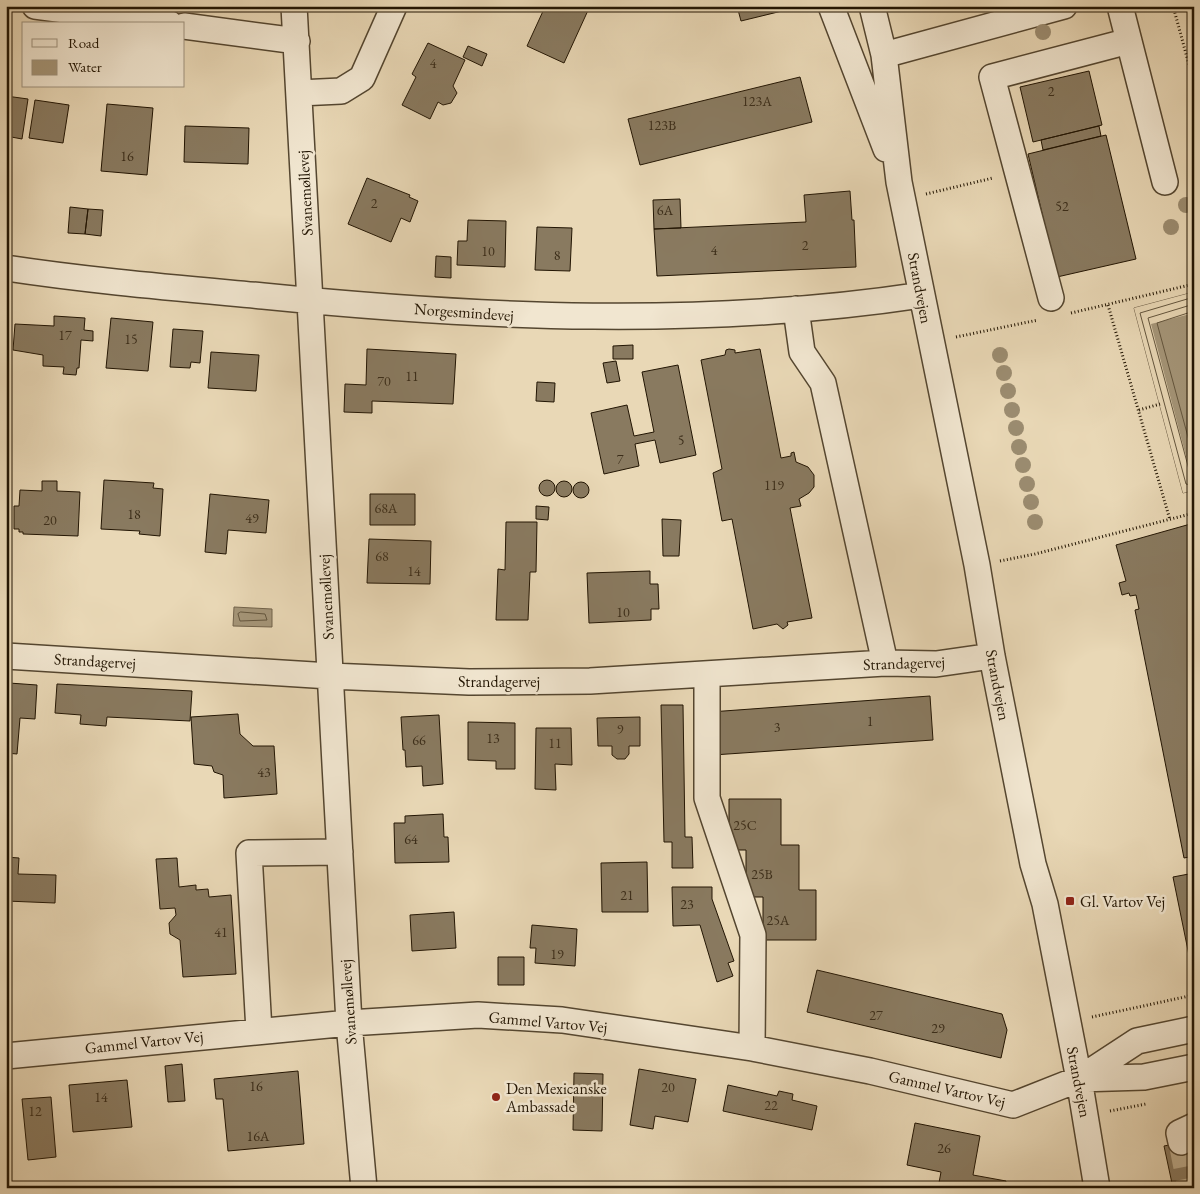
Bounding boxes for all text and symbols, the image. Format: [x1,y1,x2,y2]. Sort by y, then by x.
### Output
legend [22,22,185,88]
text: Road [68,33,100,52]
house number: 4 [430,54,437,72]
text: Water [68,57,102,76]
house number: 2 [1048,82,1055,100]
house number: 123A [742,92,772,110]
house number: 123B [648,116,676,134]
house number: 16 [120,147,134,165]
street label: Svanemøllevej [292,150,318,236]
house number: 2 [371,194,378,212]
house number: 52 [1055,197,1069,215]
house number: 6A [657,201,674,219]
house number: 2 [802,236,809,254]
house number: 4 [711,241,718,259]
house number: 10 [481,242,495,260]
house number: 8 [554,246,561,264]
street label: Strandvejen [903,251,937,326]
street label: Norgesmindevej [413,298,515,326]
house number: 17 [58,326,72,344]
house number: 15 [124,330,138,348]
house number: 11 [405,367,419,385]
house number: 70 [377,372,391,390]
house number: 5 [678,431,684,449]
house number: 7 [617,450,624,468]
house number: 119 [764,476,784,494]
house number: 68A [374,499,398,517]
house number: 18 [127,505,141,523]
house number: 49 [245,509,259,527]
house number: 20 [43,511,57,529]
house number: 68 [375,547,389,565]
street label: Svanemøllevej [313,554,339,640]
house number: 14 [407,562,421,580]
house number: 10 [616,603,630,621]
street label: Strandagervej [53,648,137,674]
street label: Strandvejen [981,648,1015,723]
street label: Strandagervej [863,651,945,675]
street label: Strandagervej [458,671,540,692]
house number: 1 [867,712,873,730]
house number: 3 [774,718,781,736]
house number: 9 [617,720,624,738]
house number: 13 [486,729,500,747]
house number: 66 [412,731,426,749]
house number: 11 [548,734,562,752]
house number: 43 [257,763,271,781]
house number: 25C [733,816,757,834]
house number: 64 [404,830,418,848]
house number: 25B [751,865,773,883]
house number: 21 [620,886,634,904]
place label: Gl. Vartov Vej [1080,891,1165,912]
house number: 23 [680,895,694,913]
marker: Gl. Vartov Vej [1064,895,1076,907]
house number: 25A [766,911,790,929]
house number: 41 [214,923,228,941]
house number: 19 [550,945,564,963]
street label: Svanemøllevej [335,959,361,1045]
street label: Gammel Vartov Vej [488,1006,608,1038]
house number: 27 [869,1006,883,1024]
house number: 29 [931,1019,945,1037]
street label: Gammel Vartov Vej [84,1025,204,1059]
street label: Strandvejen [1062,1045,1096,1120]
street label: Gammel Vartov Vej [887,1065,1007,1113]
house number: 16 [249,1077,263,1095]
place label: Den Mexicanske Ambassade [505,1078,607,1117]
house number: 20 [661,1078,675,1096]
house number: 14 [94,1088,108,1106]
marker: Den Mexicanske Ambassade [490,1091,502,1103]
house number: 22 [764,1096,778,1114]
house number: 12 [28,1102,42,1120]
house number: 16A [246,1127,270,1145]
house number: 26 [937,1139,951,1157]

